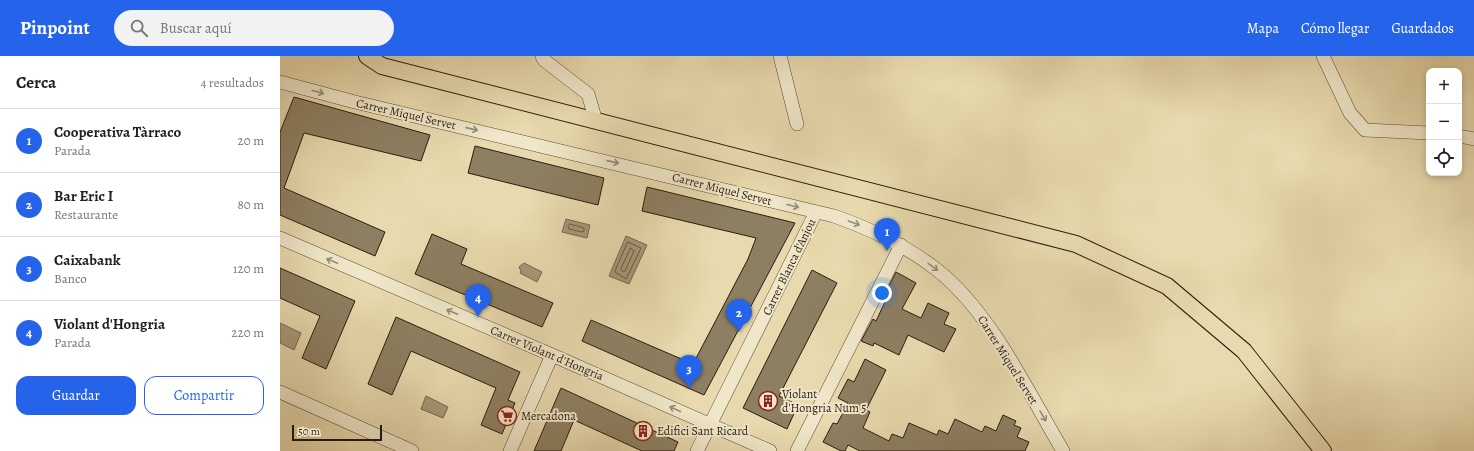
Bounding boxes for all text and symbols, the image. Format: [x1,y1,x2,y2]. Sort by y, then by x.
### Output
search box [114,10,394,46]
text: Pinpoint [20,15,90,41]
icon: search [128,17,150,39]
text: Buscar aquí [160,18,232,38]
text: Mapa [1247,19,1279,38]
text: Cómo llegar [1301,19,1369,38]
text: Guardados [1391,19,1454,38]
map controls [1426,68,1462,176]
button: + [1426,68,1462,104]
text: Cerca [16,71,56,94]
text: 4 resultados [200,74,264,91]
one-way arrow [311,89,324,96]
street label: Carrer Miquel Servet [354,95,458,133]
button: − [1426,104,1462,140]
text: Cooperativa Tàrraco [54,122,181,142]
one-way arrow [465,126,478,134]
text: 1 [27,132,31,149]
text: 20 m [238,132,264,149]
button: locate [1426,140,1462,176]
text: Parada [54,142,91,159]
one-way arrow [606,159,619,167]
street label: Carrer Miquel Servet [671,169,773,209]
text: Bar Eric I [54,186,113,206]
text: 2 [26,196,32,213]
text: 80 m [237,196,264,213]
one-way arrow [787,203,800,211]
text: Restaurante [54,206,118,223]
street label: Carrer Blanca d'Anjou [759,215,820,318]
pin: 1 [874,218,900,251]
one-way arrow [847,220,859,228]
text: Caixabank [54,250,120,270]
one-way arrow [327,257,339,264]
text: 3 [26,260,32,277]
text: 120 m [233,260,264,277]
one-way arrow [928,263,939,272]
text: Banco [54,270,87,287]
your location [872,283,892,303]
pin: 4 [465,284,491,317]
pin: 2 [726,299,752,332]
one-way arrow [446,308,458,315]
street label: Carrer Miquel Servet [974,312,1042,408]
text: Violant d'Hongria [54,314,165,334]
street label: Carrer Violant d'Hongria [488,322,606,384]
text: 4 [26,324,32,341]
text: 220 m [231,324,264,341]
text: Parada [54,334,91,351]
pin: 3 [676,355,702,388]
button: Guardar [16,376,136,415]
button: Compartir [144,376,264,415]
place label: Violant d'Hongria Num 5 [781,386,867,416]
building icon: Violant d'Hongria Num 5 [757,390,779,412]
supermarket icon: Mercadona [496,405,518,427]
one-way arrow [670,405,682,412]
place label: Mercadona [521,408,576,424]
one-way arrow [1039,410,1047,422]
building icon: Edifici Sant Ricard [632,420,654,442]
scale bar [292,423,382,442]
place label: Edifici Sant Ricard [657,423,749,439]
text: 50 m [298,424,320,439]

